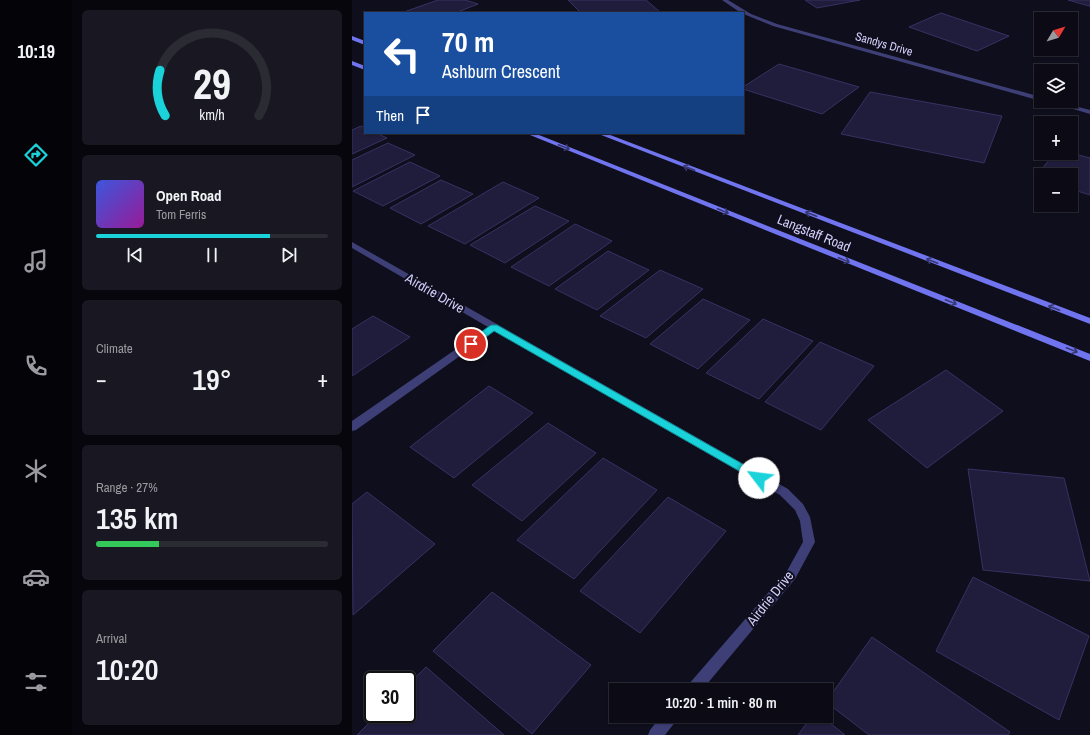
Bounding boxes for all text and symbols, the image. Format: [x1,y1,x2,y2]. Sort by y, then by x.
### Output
north arrow [1034,12,1078,56]
map controls [1034,12,1078,212]
text: 70 m [442,23,494,61]
icon: left [376,28,428,80]
street label: Sandys Drive [853,28,915,60]
text: 10:19 [17,39,55,64]
text: 29 [193,55,231,111]
text: Ashburn Crescent [442,59,560,84]
button: layers [1034,64,1078,108]
text: km/h [199,104,225,123]
icon: arrive [412,104,434,126]
text: Then [376,105,404,126]
button: + [1034,116,1078,160]
icon: directions [22,141,50,169]
one-way arrow [557,144,569,152]
one-way arrow [684,163,696,171]
button: − [1034,168,1078,212]
text: Open Road [156,185,222,206]
text: Tom Ferris [156,206,206,223]
one-way arrow [717,208,729,216]
street label: Langstaff Road [775,210,853,256]
one-way arrow [805,210,817,218]
icon: previous [124,244,146,266]
icon: pause [201,244,223,266]
icon: next [278,244,300,266]
icon: music [22,247,50,275]
one-way arrow [838,256,850,264]
one-way arrow [927,257,939,265]
street label: Airdrie Drive [401,268,468,317]
one-way arrow [944,299,956,306]
one-way arrow [1048,303,1060,311]
pin [454,327,488,361]
icon: arrive [460,333,482,355]
text: Climate [96,340,133,357]
one-way arrow [1065,347,1077,355]
icon: phone [22,352,50,380]
text: 19° [192,359,232,399]
text: − [96,364,107,394]
text: + [317,364,328,394]
icon: climate [22,457,50,485]
position arrow [738,457,780,499]
text: Range · 27% [96,479,158,496]
text: 135 km [96,498,178,538]
icon: car [22,563,50,591]
street label: Airdrie Drive [742,567,797,630]
text: Arrival [96,630,127,647]
text: 10:20 [96,649,158,689]
icon: filters [22,668,50,696]
speed limit sign: 30 [364,671,416,723]
text: 10:20 · 1 min · 80 m [665,692,777,713]

